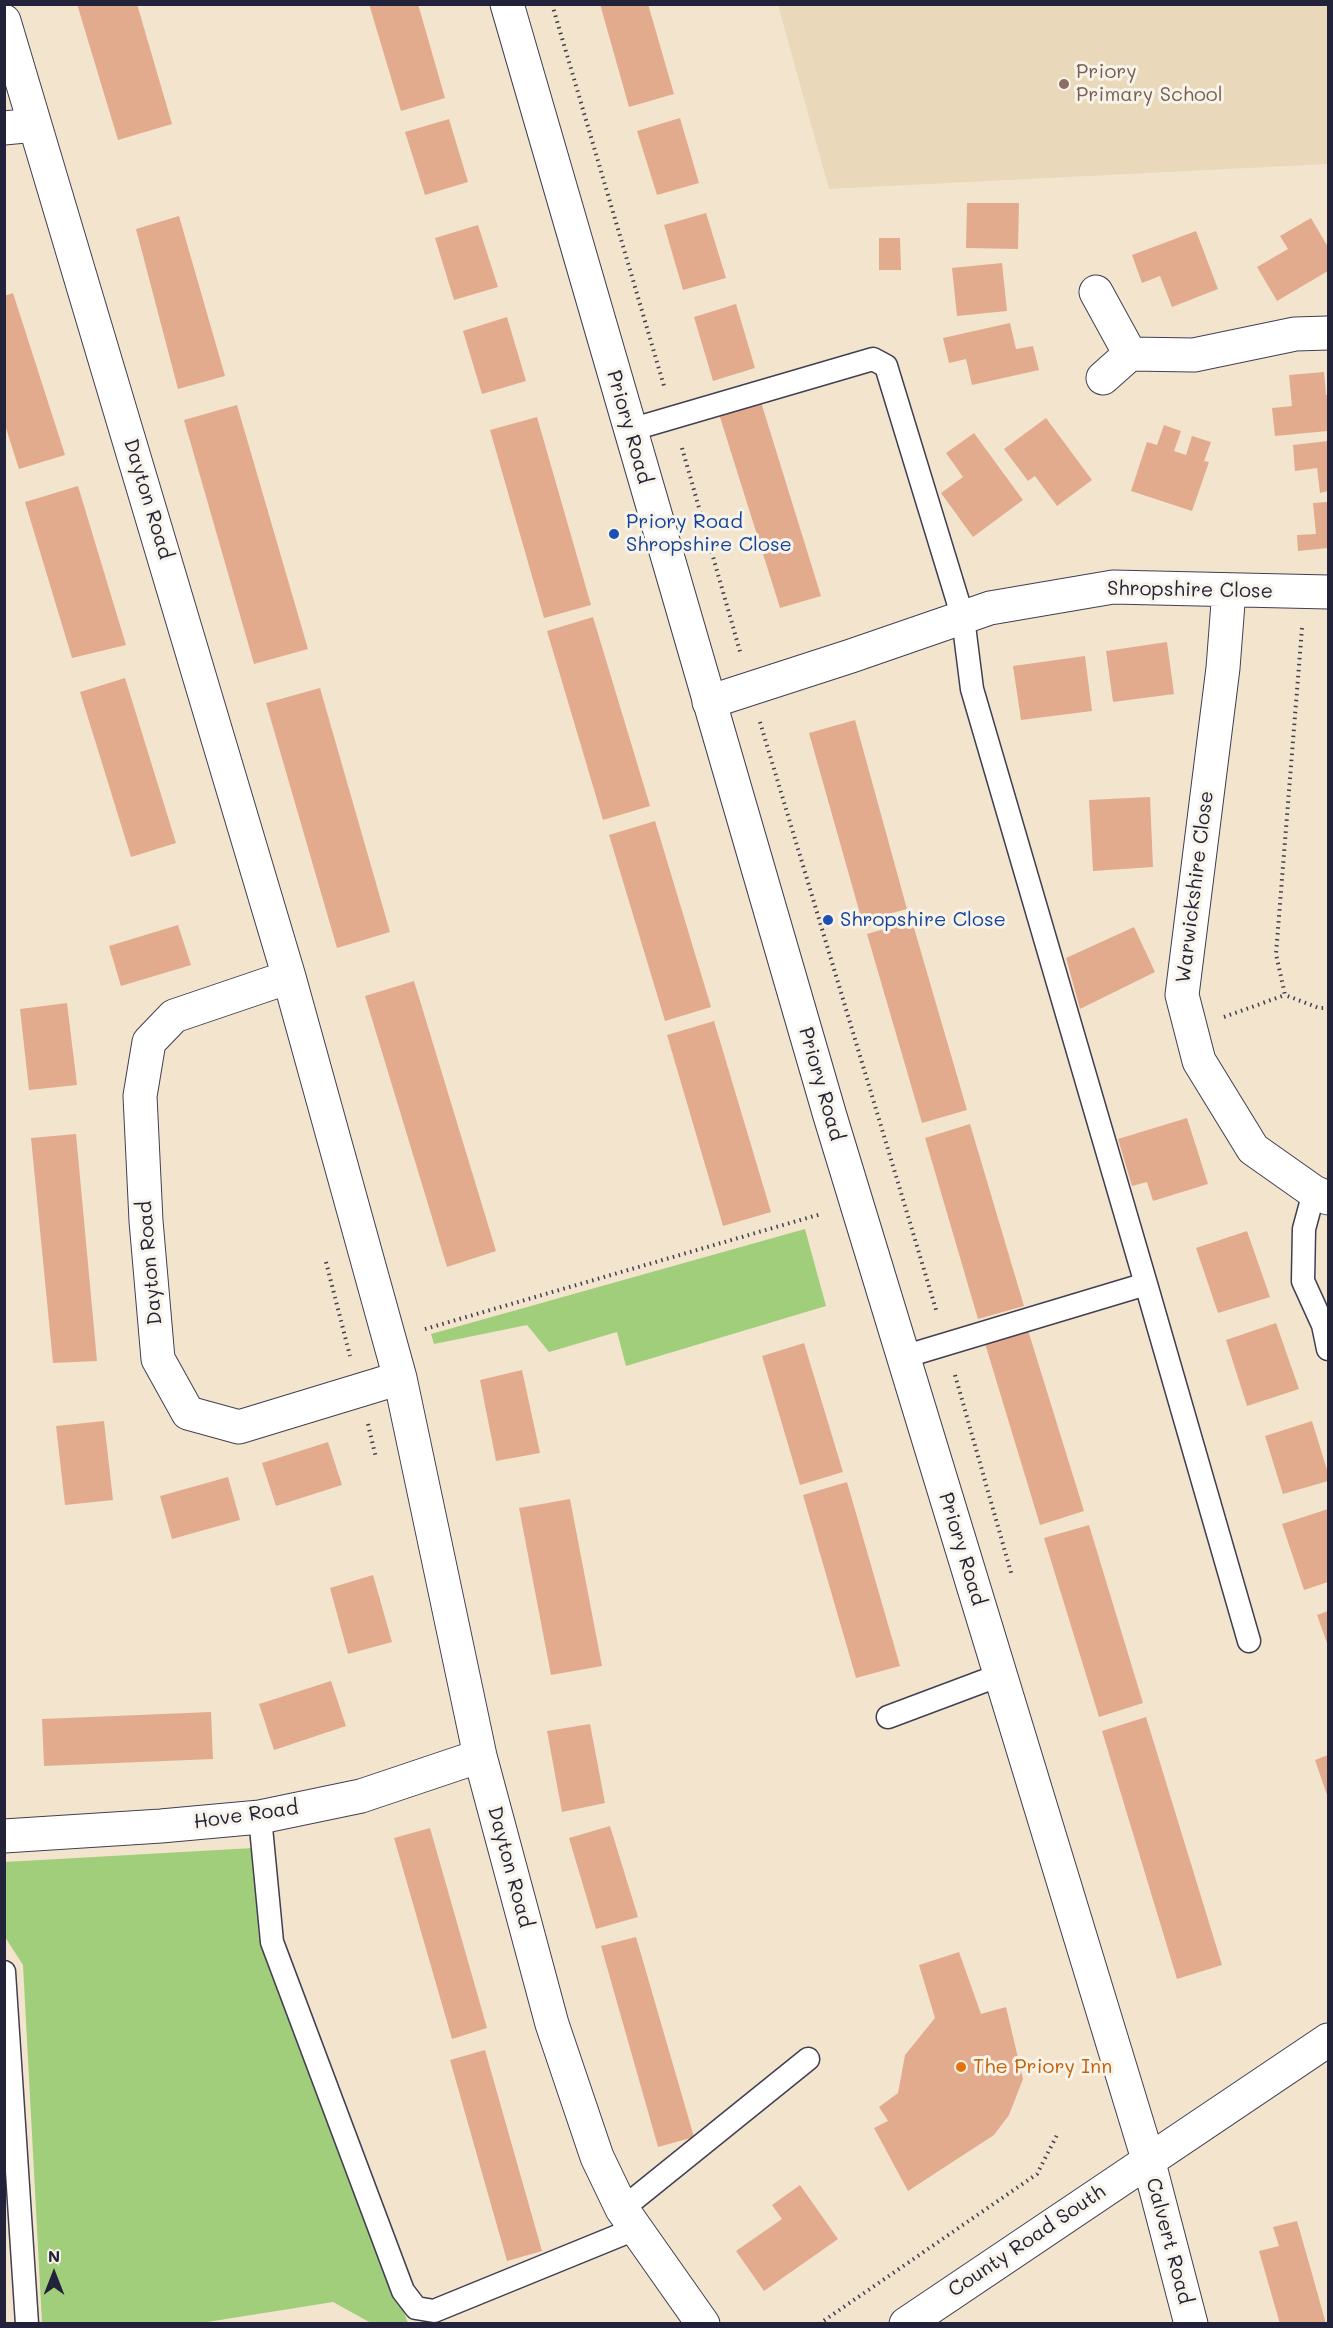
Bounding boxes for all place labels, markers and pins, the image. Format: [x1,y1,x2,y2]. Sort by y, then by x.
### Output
place label: Priory Primary School [1076,60,1223,107]
marker: Priory Primary School [1057,77,1071,91]
place label: Priory Road Shropshire Close [626,510,792,557]
marker: Priory Road Shropshire Close [607,527,621,541]
place label: Shropshire Close [840,908,1006,932]
marker: Shropshire Close [821,913,835,927]
place label: The Priory Inn [973,2055,1112,2079]
marker: The Priory Inn [954,2060,968,2074]

